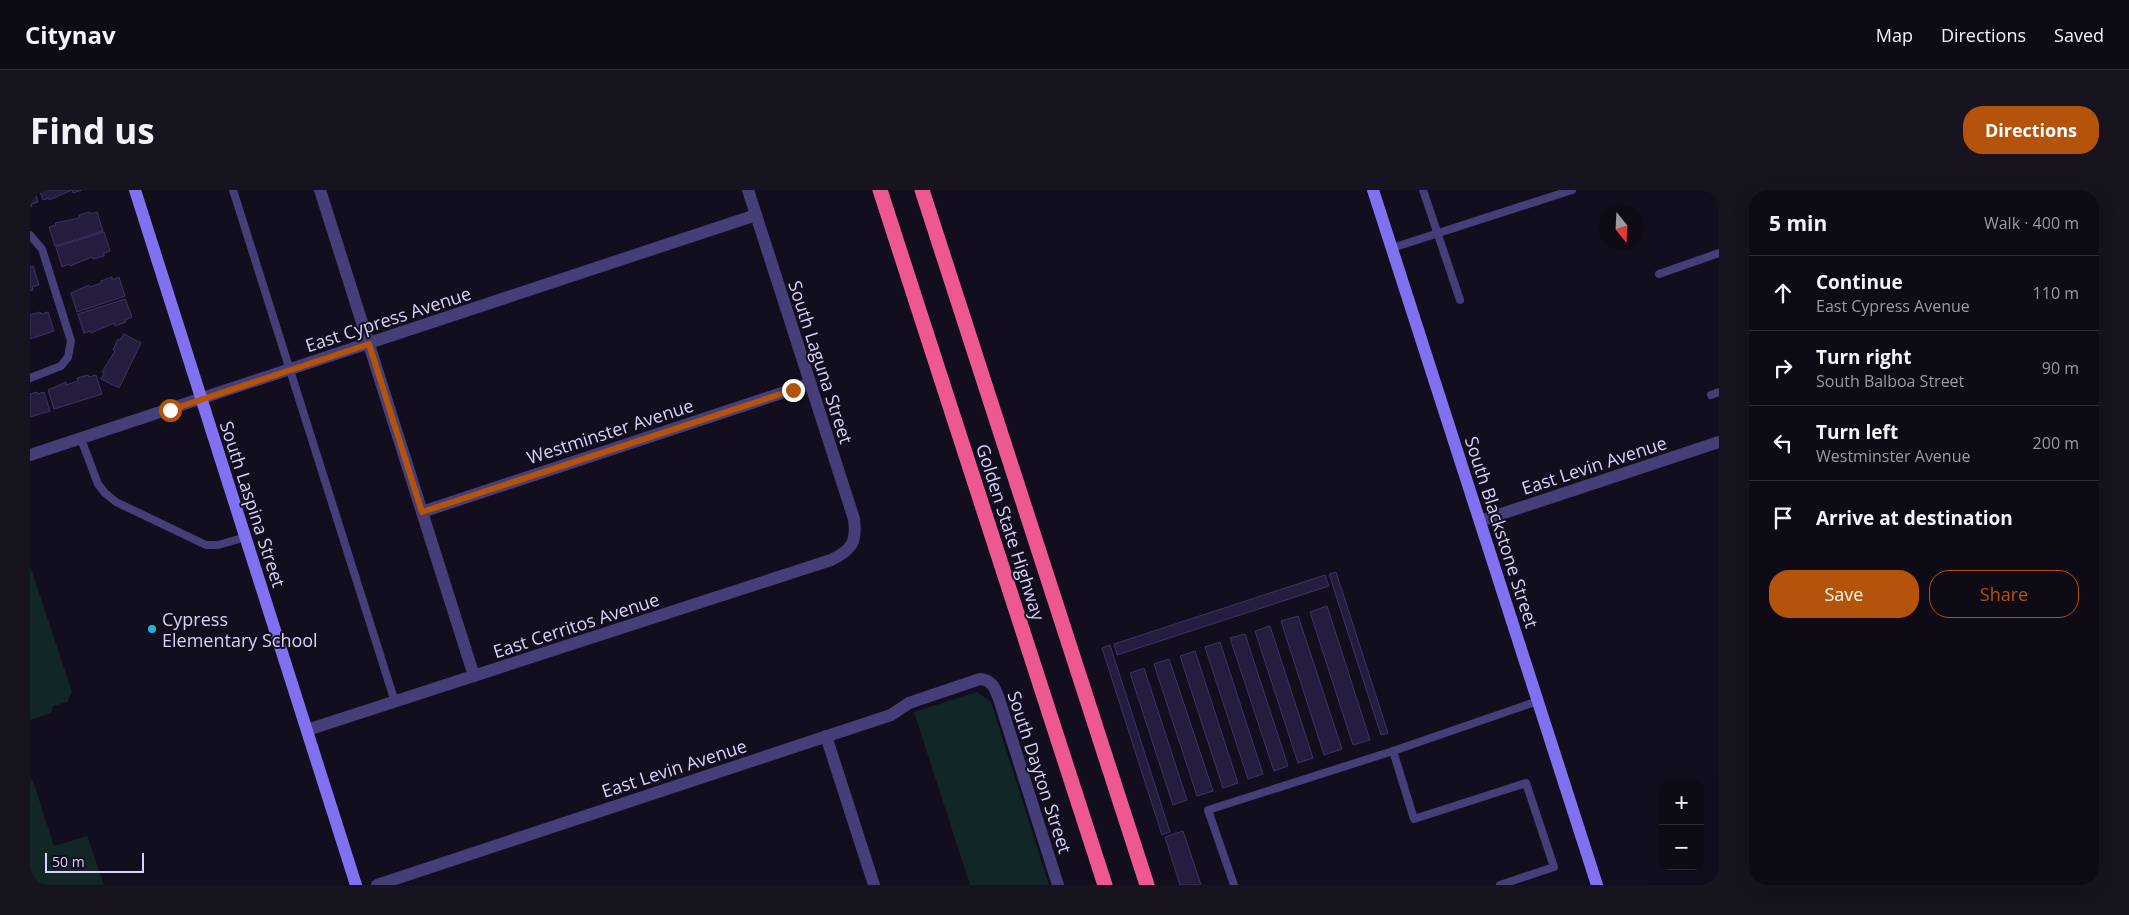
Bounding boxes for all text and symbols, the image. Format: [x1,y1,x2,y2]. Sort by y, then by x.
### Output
text: Citynav [25,18,116,51]
text: Map [1876,23,1913,47]
text: Directions [1941,23,2026,47]
text: Saved [2054,23,2104,47]
button: Directions [1963,106,2099,154]
text: Find us [30,107,155,154]
north arrow [1599,205,1644,250]
text: 5 min [1769,209,1827,237]
text: Walk · 400 m [1984,212,2079,234]
text: Continue [1816,269,1903,295]
street label: South Laguna Street [783,277,859,447]
icon: ahead [1769,279,1797,307]
street label: East Cypress Avenue [302,281,474,357]
text: 110 m [2033,282,2079,304]
text: East Cypress Avenue [1816,295,1970,317]
text: Turn right [1816,344,1911,370]
icon: right [1769,354,1797,382]
text: 90 m [2042,357,2079,379]
text: South Balboa Street [1816,370,1964,392]
route end [782,379,805,402]
street label: Westminster Avenue [524,393,696,469]
route start [159,399,182,422]
street label: South Laspina Street [215,418,291,590]
text: Turn left [1816,419,1898,445]
icon: left [1769,429,1797,457]
street label: East Levin Avenue [1518,430,1670,500]
text: 200 m [2033,432,2079,454]
street label: South Blackstone Street [1460,433,1544,631]
street label: Golden State Highway [971,441,1051,624]
text: Westminster Avenue [1816,445,1970,467]
icon: arrive [1769,504,1797,532]
text: Arrive at destination [1816,505,2013,531]
button: Save [1769,570,1919,618]
button: Share [1929,570,2079,618]
street label: East Cerritos Avenue [490,587,662,663]
place label: Cypress Elementary School [162,607,318,652]
marker: Cypress Elementary School [146,623,158,635]
street label: South Dayton Street [1002,688,1078,856]
street label: East Levin Avenue [598,733,750,803]
map controls [1659,780,1704,870]
button: + [1659,780,1704,825]
button: − [1659,825,1704,870]
scale bar [45,850,144,873]
text: 50 m [52,852,85,871]

